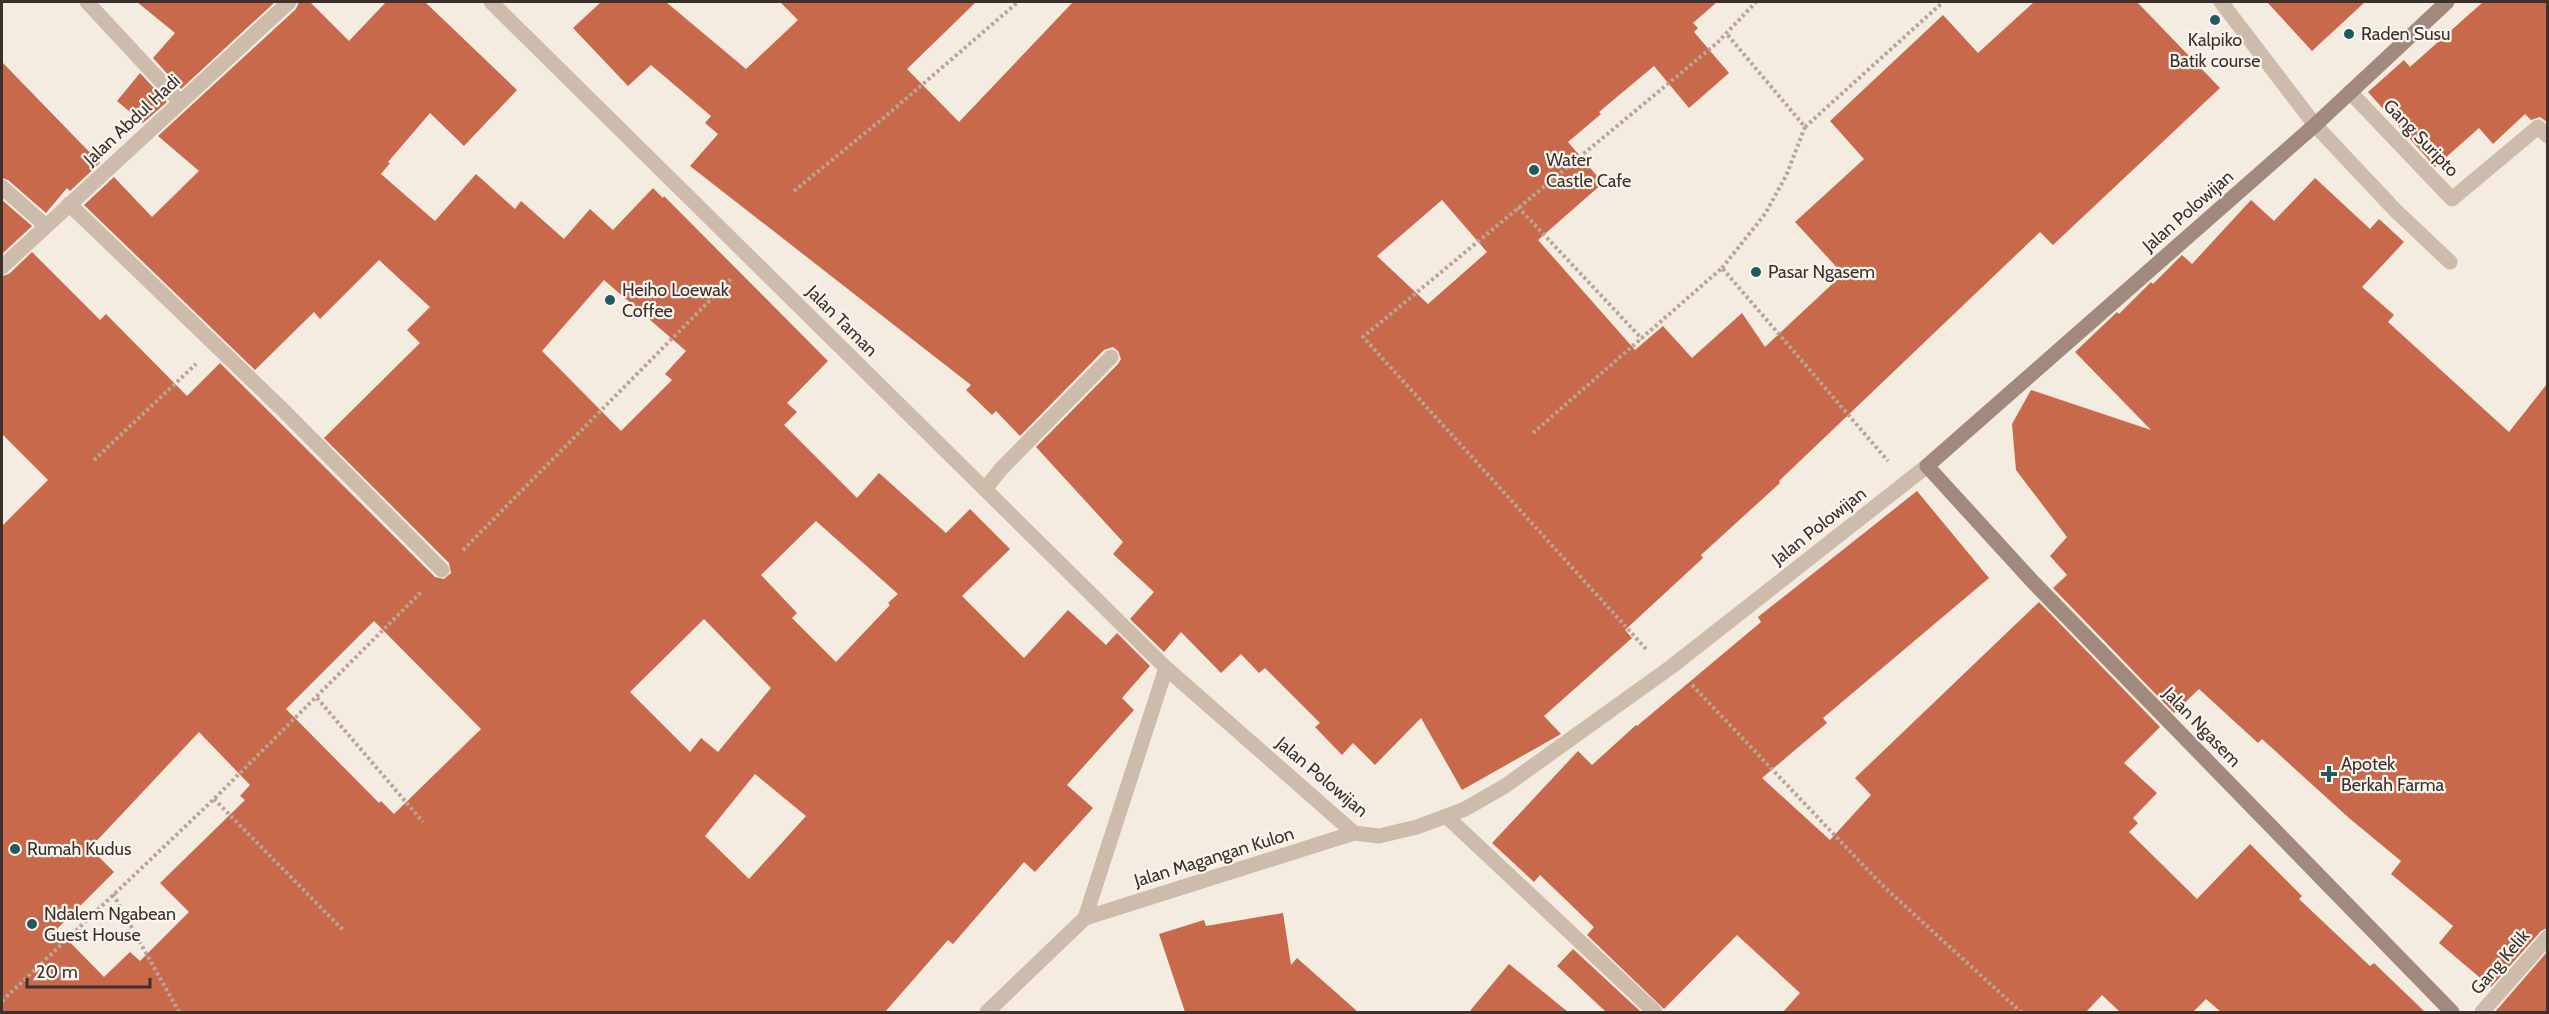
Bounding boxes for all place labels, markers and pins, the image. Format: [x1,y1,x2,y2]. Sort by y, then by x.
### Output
marker: Kalpiko Batik course [2208,13,2222,27]
place label: Raden Susu [2361,23,2450,45]
marker: Raden Susu [2342,27,2356,41]
place label: Kalpiko Batik course [2170,29,2260,72]
place label: Water Castle Cafe [1546,149,1631,192]
marker: Water Castle Cafe [1527,163,1541,177]
place label: Pasar Ngasem [1768,261,1875,283]
marker: Pasar Ngasem [1749,265,1763,279]
place label: Heiho Loewak Coffee [622,279,730,322]
marker: Heiho Loewak Coffee [603,293,617,307]
place label: Apotek Berkah Farma [2341,753,2445,796]
marker: Apotek Berkah Farma [2322,767,2336,781]
place label: Rumah Kudus [27,838,131,860]
marker: Rumah Kudus [8,842,22,856]
place label: Ndalem Ngabean Guest House [44,903,176,946]
marker: Ndalem Ngabean Guest House [25,917,39,931]

